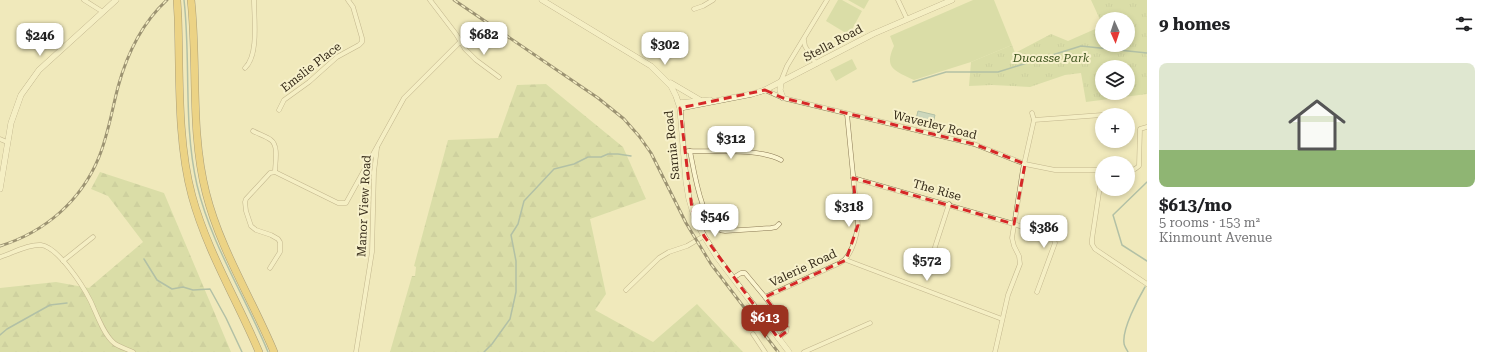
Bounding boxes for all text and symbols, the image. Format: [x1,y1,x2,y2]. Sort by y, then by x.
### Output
north arrow [1095,12,1135,52]
map controls [1095,12,1135,196]
icon: filters [1453,13,1475,35]
text: 9 homes [1159,14,1230,34]
street label: Stella Road [801,21,865,64]
pin: $682 [460,22,508,56]
pin: $246 [16,23,64,57]
text: $682 [469,27,499,42]
text: $246 [25,28,55,43]
pin: $302 [641,32,689,66]
text: $302 [650,37,680,52]
street label: Emslie Place [278,39,344,95]
park label: Ducasse Park [1012,51,1090,65]
button: layers [1095,60,1135,100]
icon: home [1281,89,1353,161]
street label: Waverley Road [892,108,979,142]
button: + [1095,108,1135,148]
street label: Sarnia Road [661,109,683,180]
pin: $312 [707,126,755,160]
text: $312 [716,131,746,146]
street label: Manor View Road [354,154,374,257]
button: − [1095,156,1135,196]
street label: The Rise [911,176,963,204]
pin: $318 [825,194,873,228]
text: $613/mo [1159,195,1232,215]
text: $318 [834,199,864,214]
pin: $546 [691,204,739,238]
text: $546 [700,209,730,224]
pin: $386 [1020,215,1068,249]
text: 5 rooms · 153 m² [1159,215,1260,230]
text: $386 [1029,220,1059,235]
text: Kinmount Avenue [1159,230,1272,245]
street label: Valerie Road [767,246,839,290]
pin: $572 [903,248,951,282]
text: $572 [912,253,942,268]
pin: $613 [741,305,789,339]
text: $613 [750,310,780,325]

